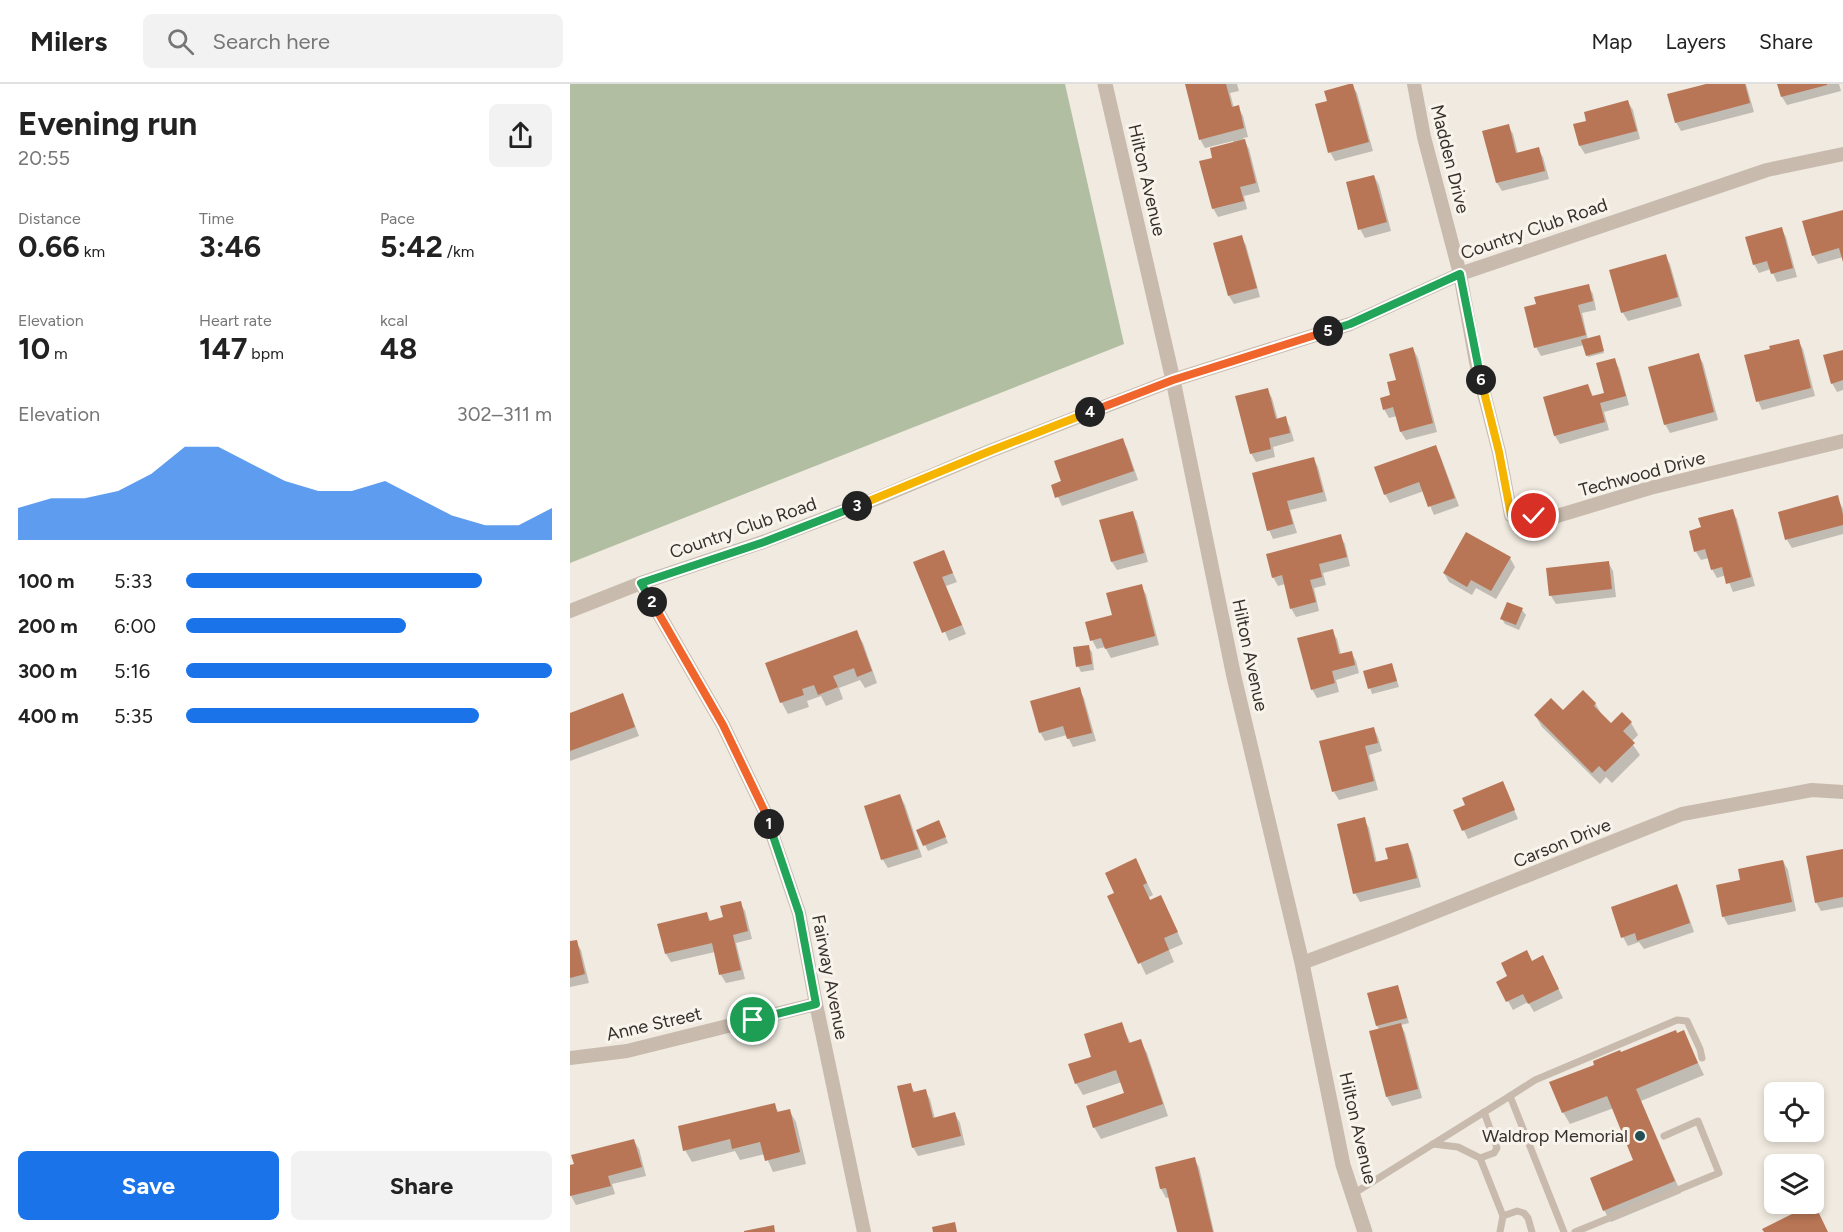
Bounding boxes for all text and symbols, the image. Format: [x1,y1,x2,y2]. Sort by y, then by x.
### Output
search box [143,14,563,68]
text: Milers [30,24,107,58]
icon: search [164,25,197,58]
text: Search here [212,28,330,55]
text: Map [1592,29,1632,54]
text: Layers [1665,29,1726,54]
text: Share [1759,29,1813,54]
street label: Madden Drive [1426,102,1474,216]
text: Evening run [18,104,197,143]
button: share [489,104,552,167]
street label: Hilton Avenue [1123,122,1171,238]
text: 20:55 [18,146,70,170]
street label: Country Club Road [1458,194,1610,264]
text: Distance [18,209,81,228]
text: Time [199,209,234,228]
text: Pace [380,209,415,228]
text: 0.66 [18,228,80,265]
text: 3:46 [199,228,261,265]
text: 5:42 [380,228,443,265]
text: km [80,242,105,261]
text: /km [443,242,474,261]
text: Elevation [18,311,84,330]
text: Heart rate [199,311,272,330]
text: kcal [380,311,408,330]
pin: 5 [1313,316,1343,346]
text: 5 [1323,321,1333,340]
text: 10 [18,330,50,367]
text: 147 [199,330,247,367]
text: 48 [380,330,417,367]
text: m [50,344,68,363]
text: bpm [247,344,284,363]
pin: 6 [1466,365,1496,395]
text: 6 [1476,370,1486,389]
pin: 4 [1075,397,1105,427]
text: Elevation [18,402,100,426]
text: 302–311 m [457,402,552,426]
text: 4 [1085,402,1095,421]
street label: Techwood Drive [1577,447,1708,501]
pin [1508,490,1559,541]
pin: 3 [842,491,872,521]
street label: Country Club Road [667,493,819,563]
text: 3 [853,496,861,515]
icon: check [1517,499,1550,532]
text: 100 m [18,569,75,593]
text: 5:33 [114,569,152,593]
pin: 2 [637,587,667,617]
text: 2 [647,592,657,611]
street label: Hilton Avenue [1227,597,1273,713]
text: 200 m [18,614,78,638]
text: 6:00 [114,614,156,638]
text: 300 m [18,659,77,683]
text: 5:16 [114,659,150,683]
text: 400 m [18,704,79,728]
text: 5:35 [114,704,153,728]
pin: 1 [754,809,784,839]
street label: Carson Drive [1510,813,1614,873]
text: 1 [766,814,772,833]
street label: Fairway Avenue [807,913,853,1042]
pin [727,994,778,1045]
street label: Anne Street [604,1002,704,1046]
icon: arrive [736,1003,769,1036]
street label: Hilton Avenue [1334,1070,1382,1186]
map controls [1764,1082,1824,1214]
button: locate [1764,1082,1824,1142]
place label: Waldrop Memorial [1482,1125,1628,1147]
marker: Waldrop Memorial [1633,1129,1647,1143]
button: Save [18,1151,279,1220]
button: Share [291,1151,552,1220]
button: layers [1764,1154,1824,1214]

